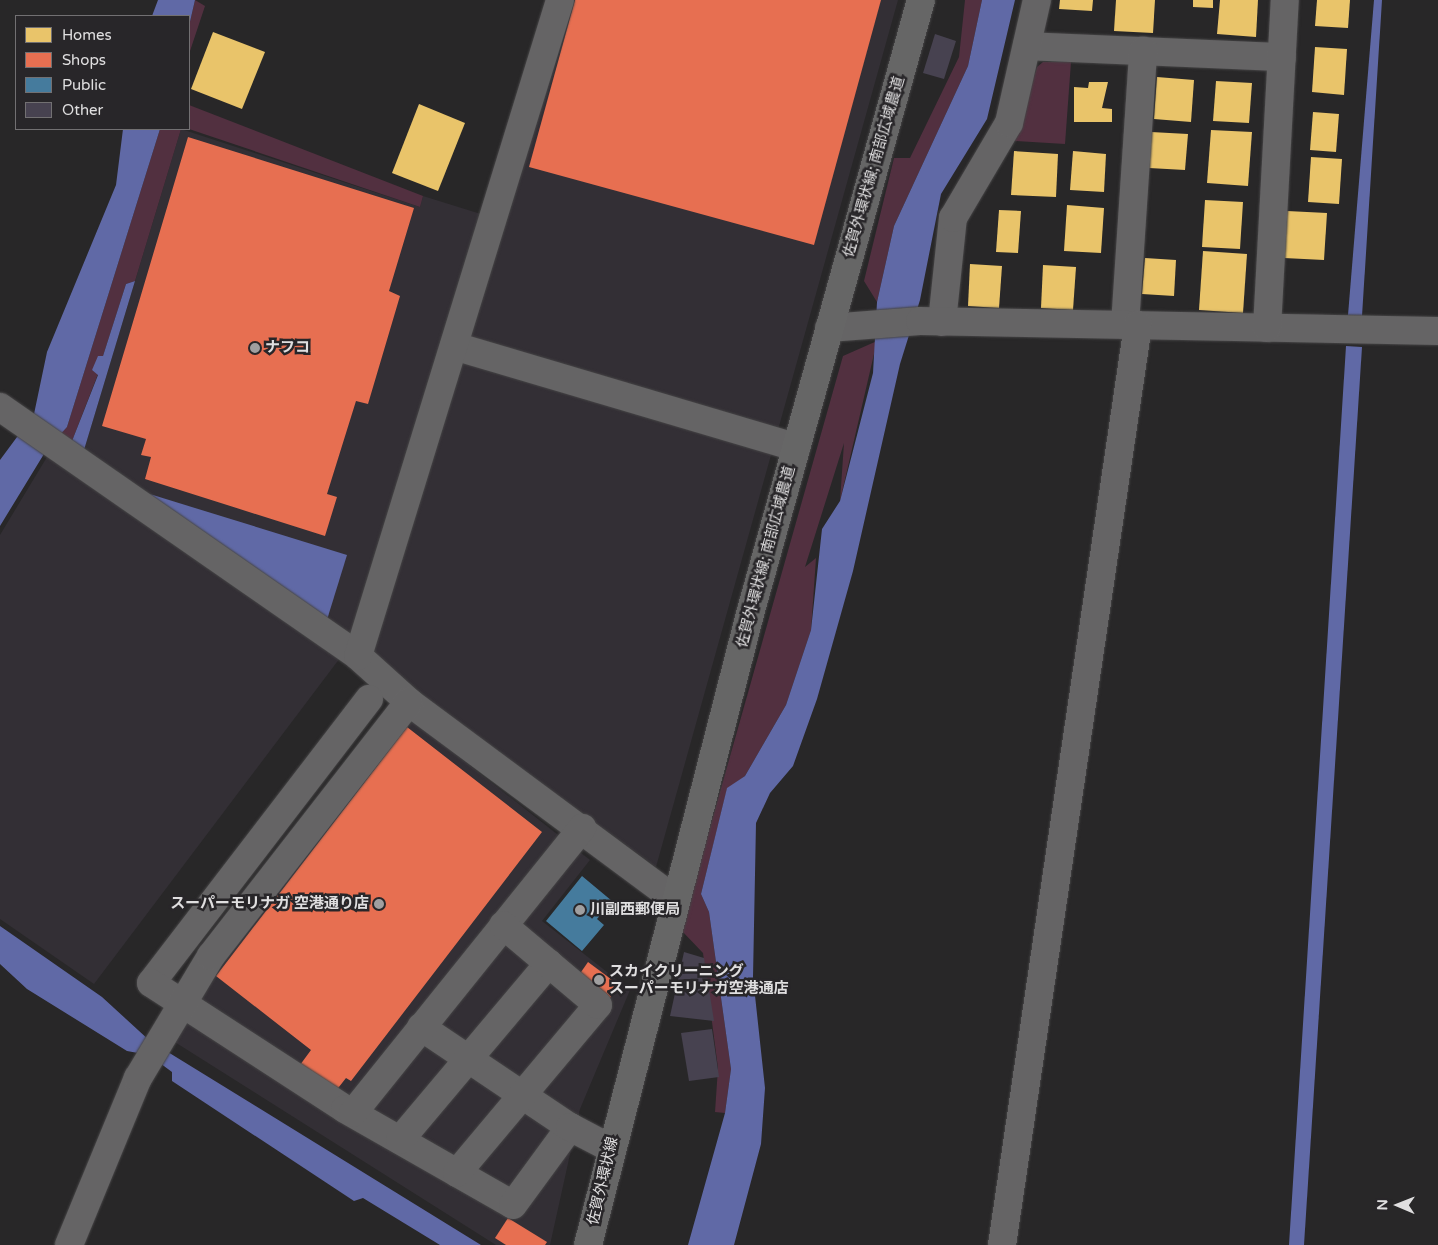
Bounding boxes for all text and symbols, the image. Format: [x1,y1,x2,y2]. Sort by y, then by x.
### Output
legend [15,15,190,130]
text: Homes [62,26,112,44]
text: Shops [62,51,106,69]
street label: 佐賀外環状線; 南部広域農道 [839,74,909,260]
text: Public [62,76,106,94]
text: Other [62,101,103,119]
place label: ナフコ [265,339,310,357]
marker: ナフコ [249,342,261,354]
street label: 佐賀外環状線; 南部広域農道 [733,464,799,650]
place label: スーパーモリナガ 空港通り店 [170,895,369,913]
marker: スーパーモリナガ 空港通り店 [373,898,385,910]
place label: 川副西郵便局 [590,901,680,919]
marker: 川副西郵便局 [574,904,586,916]
place label: スカイクリーニング スーパーモリナガ空港通店 [609,962,789,997]
marker: スカイクリーニング スーパーモリナガ空港通店 [593,974,605,986]
street label: 佐賀外環状線 [584,1135,622,1227]
north arrow [1373,1180,1423,1230]
text: N [1374,1199,1391,1211]

